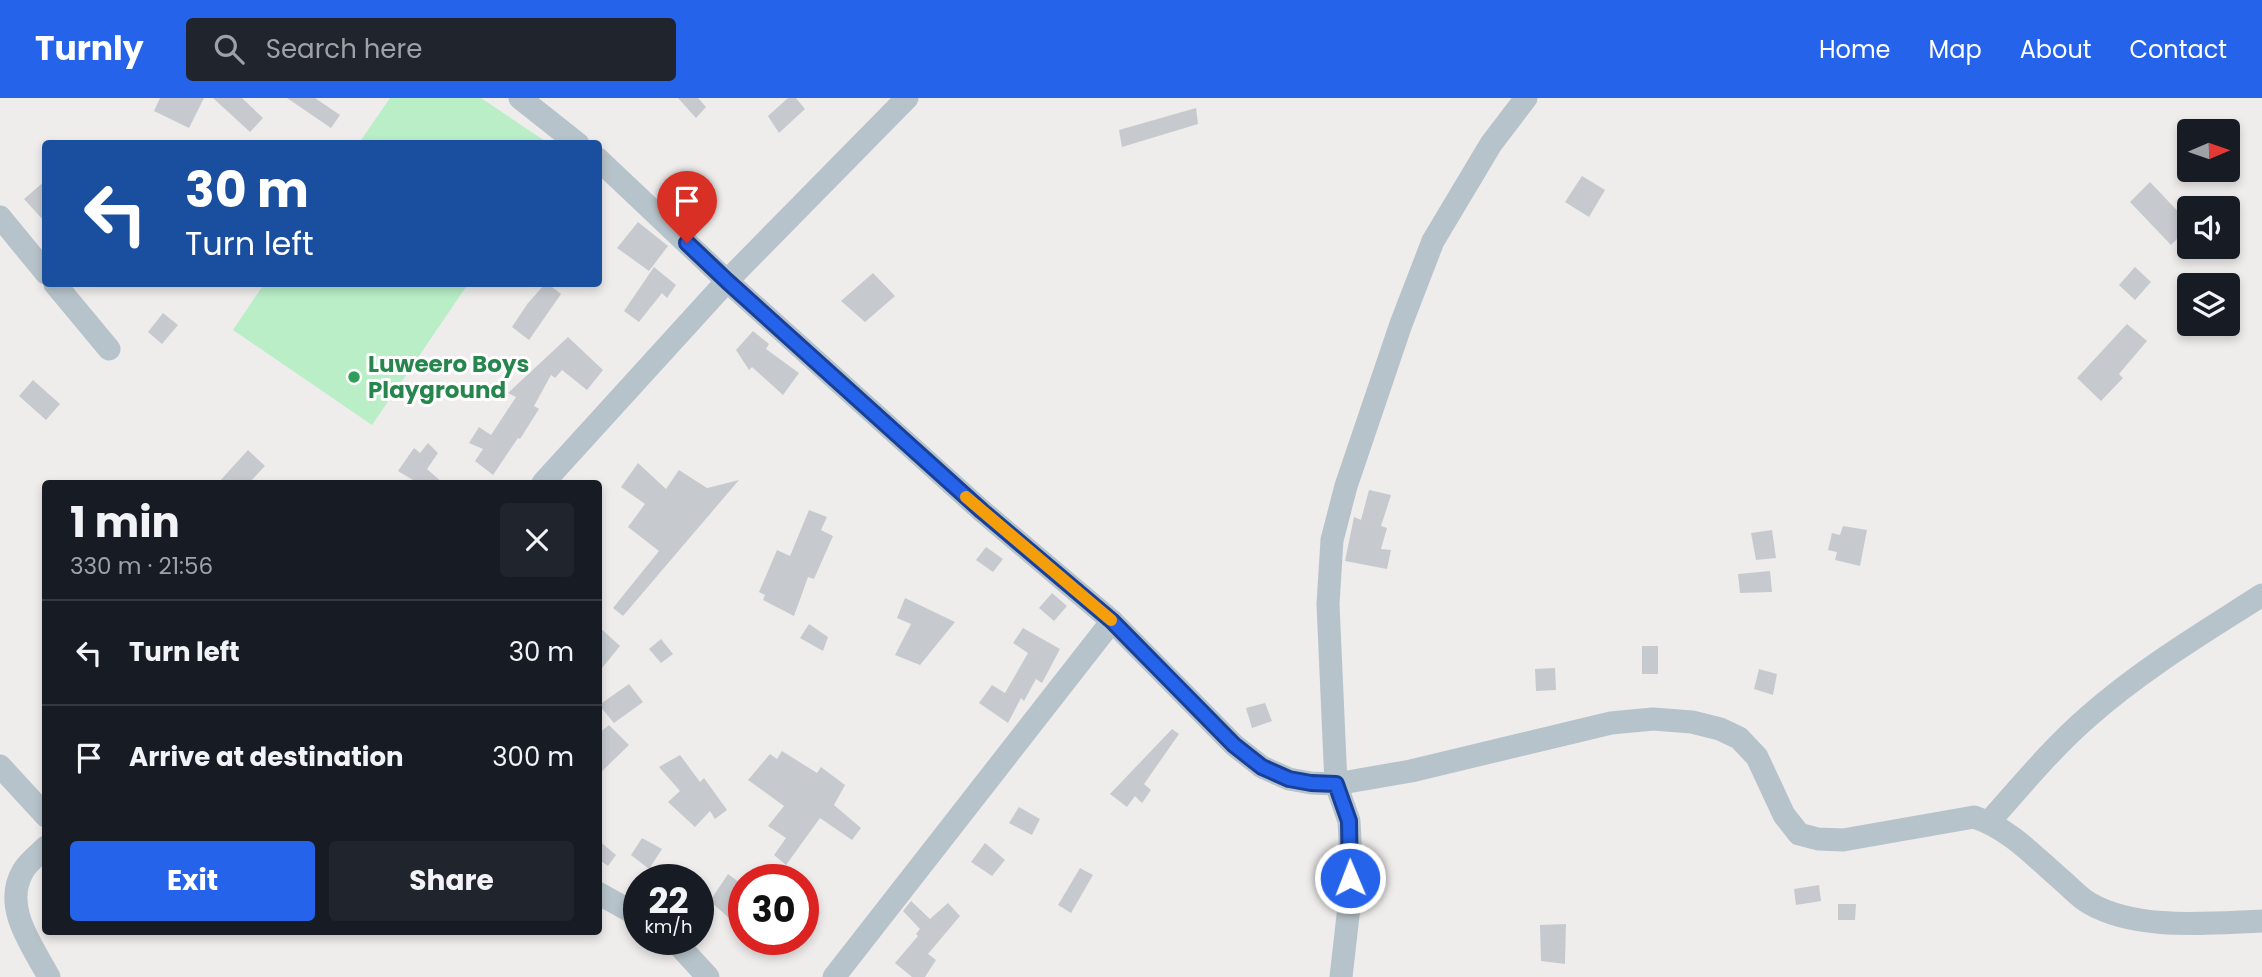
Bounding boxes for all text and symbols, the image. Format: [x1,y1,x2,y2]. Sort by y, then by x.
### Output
search box [186,18,676,81]
text: Turnly [35,25,144,72]
icon: search [210,30,248,68]
text: Search here [266,31,422,67]
text: Home [1819,33,1891,66]
text: Map [1929,33,1982,66]
text: About [2020,33,2091,66]
text: Contact [2129,33,2227,66]
north arrow [2177,119,2240,182]
map controls [2177,119,2240,336]
text: 30 m [185,156,309,224]
icon: left [70,168,161,259]
pin [657,171,717,243]
icon: arrive [668,182,706,220]
button: sound [2177,196,2240,259]
text: Turn left [185,221,314,266]
button: layers [2177,273,2240,336]
place label: Luweero Boys Playground [368,348,529,406]
marker: Luweero Boys Playground [346,369,362,385]
text: 1 min [70,493,180,552]
button: close [500,503,574,577]
text: 330 m · 21:56 [70,550,213,582]
icon: left [70,634,108,672]
text: Turn left [129,634,240,670]
text: 30 m [509,634,574,670]
icon: arrive [70,739,108,777]
text: Arrive at destination [129,739,404,775]
text: 300 m [492,739,574,775]
button: Exit [70,841,315,921]
button: Share [329,841,574,921]
position arrow [1313,841,1387,915]
speed limit sign: 30 [728,864,819,955]
text: 22 [649,876,688,925]
text: km/h [645,914,692,939]

